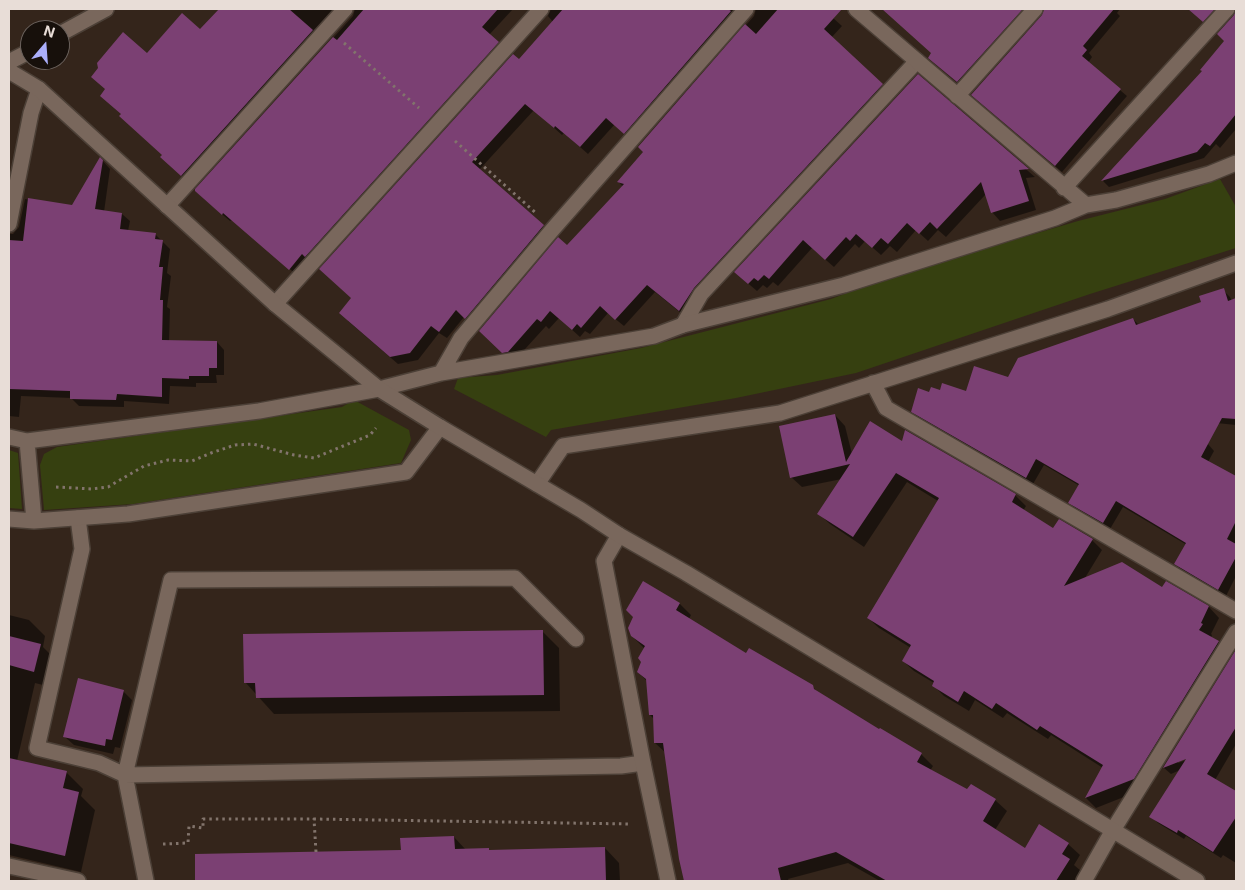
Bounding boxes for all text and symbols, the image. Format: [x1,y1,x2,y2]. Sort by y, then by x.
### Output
north arrow [20,20,70,70]
text: N [42,21,57,41]

